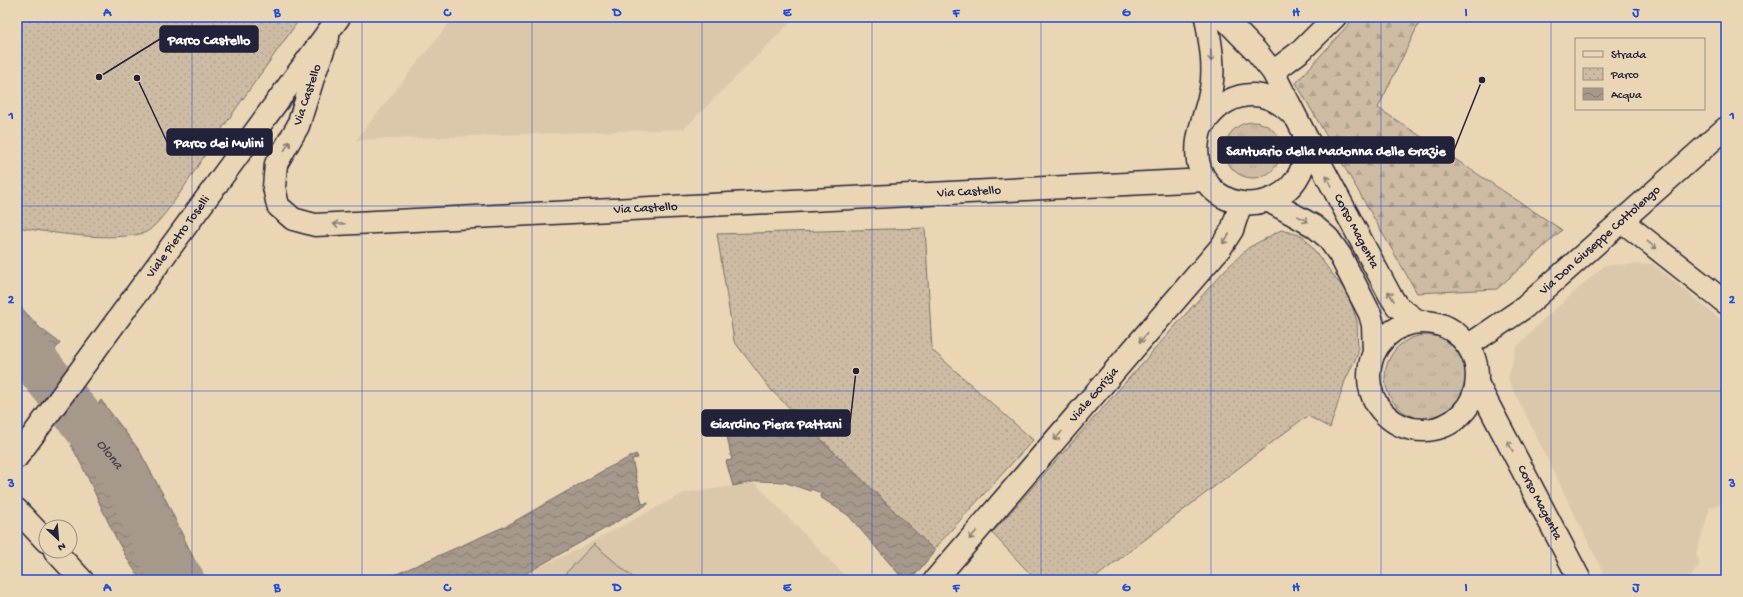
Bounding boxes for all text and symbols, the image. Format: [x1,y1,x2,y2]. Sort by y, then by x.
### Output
text: A [102,6,112,21]
text: B [273,6,282,21]
text: C [442,6,452,21]
text: D [612,6,622,21]
text: E [783,6,792,21]
text: F [952,6,961,21]
text: G [1122,6,1131,21]
text: H [1292,6,1300,21]
text: I [1464,6,1468,21]
text: J [1632,6,1641,21]
callout: Parco Castello [160,26,258,52]
text: Parco Castello [167,33,251,50]
legend [1575,38,1705,110]
one-way arrow [1208,49,1215,62]
text: Strada [1611,49,1646,63]
street label: Via Castello [290,62,326,129]
text: Parco [1610,69,1639,83]
text: Acqua [1611,89,1642,103]
text: 1 [7,109,14,124]
text: 1 [1728,109,1735,124]
callout: Parco dei Mulini [167,129,272,155]
text: Parco dei Mulini [173,136,264,153]
callout: Santuario della Madonna delle Grazie [1218,137,1454,163]
one-way arrow [283,140,291,152]
text: Santuario della Madonna delle Grazie [1226,144,1447,161]
one-way arrow [1325,176,1333,188]
street label: Via Don Giuseppe Cottolengo [1535,182,1664,299]
street label: Via Castello [936,183,1002,201]
street label: Corso Magenta [1330,191,1382,272]
street label: Viale Pietro Toselli [143,192,213,282]
street label: Via Castello [612,199,678,217]
one-way arrow [1297,216,1309,224]
one-way arrow [333,220,346,227]
one-way arrow [1222,233,1230,245]
one-way arrow [1647,241,1658,250]
one-way arrow [1386,290,1394,302]
text: 2 [8,293,15,308]
text: 2 [1729,293,1736,308]
one-way arrow [1138,333,1147,343]
street label: Viale Gorizia [1065,364,1122,426]
callout: Giardino Piera Pattani [702,410,850,436]
text: Giardino Piera Pattani [710,417,842,434]
one-way arrow [1053,431,1062,442]
water label: Olona [92,436,127,474]
one-way arrow [1506,440,1513,452]
street label: Corso Magenta [1514,463,1566,543]
text: 3 [7,477,15,492]
text: 3 [1728,477,1736,492]
north arrow [38,519,78,559]
one-way arrow [968,530,977,540]
text: N [56,539,67,553]
text: A [102,581,112,596]
text: B [273,581,282,596]
text: C [442,581,452,596]
text: D [612,581,622,596]
text: E [783,581,792,596]
text: F [952,581,961,596]
text: G [1122,581,1131,596]
text: H [1292,581,1300,596]
text: I [1464,581,1468,596]
text: J [1632,581,1641,596]

